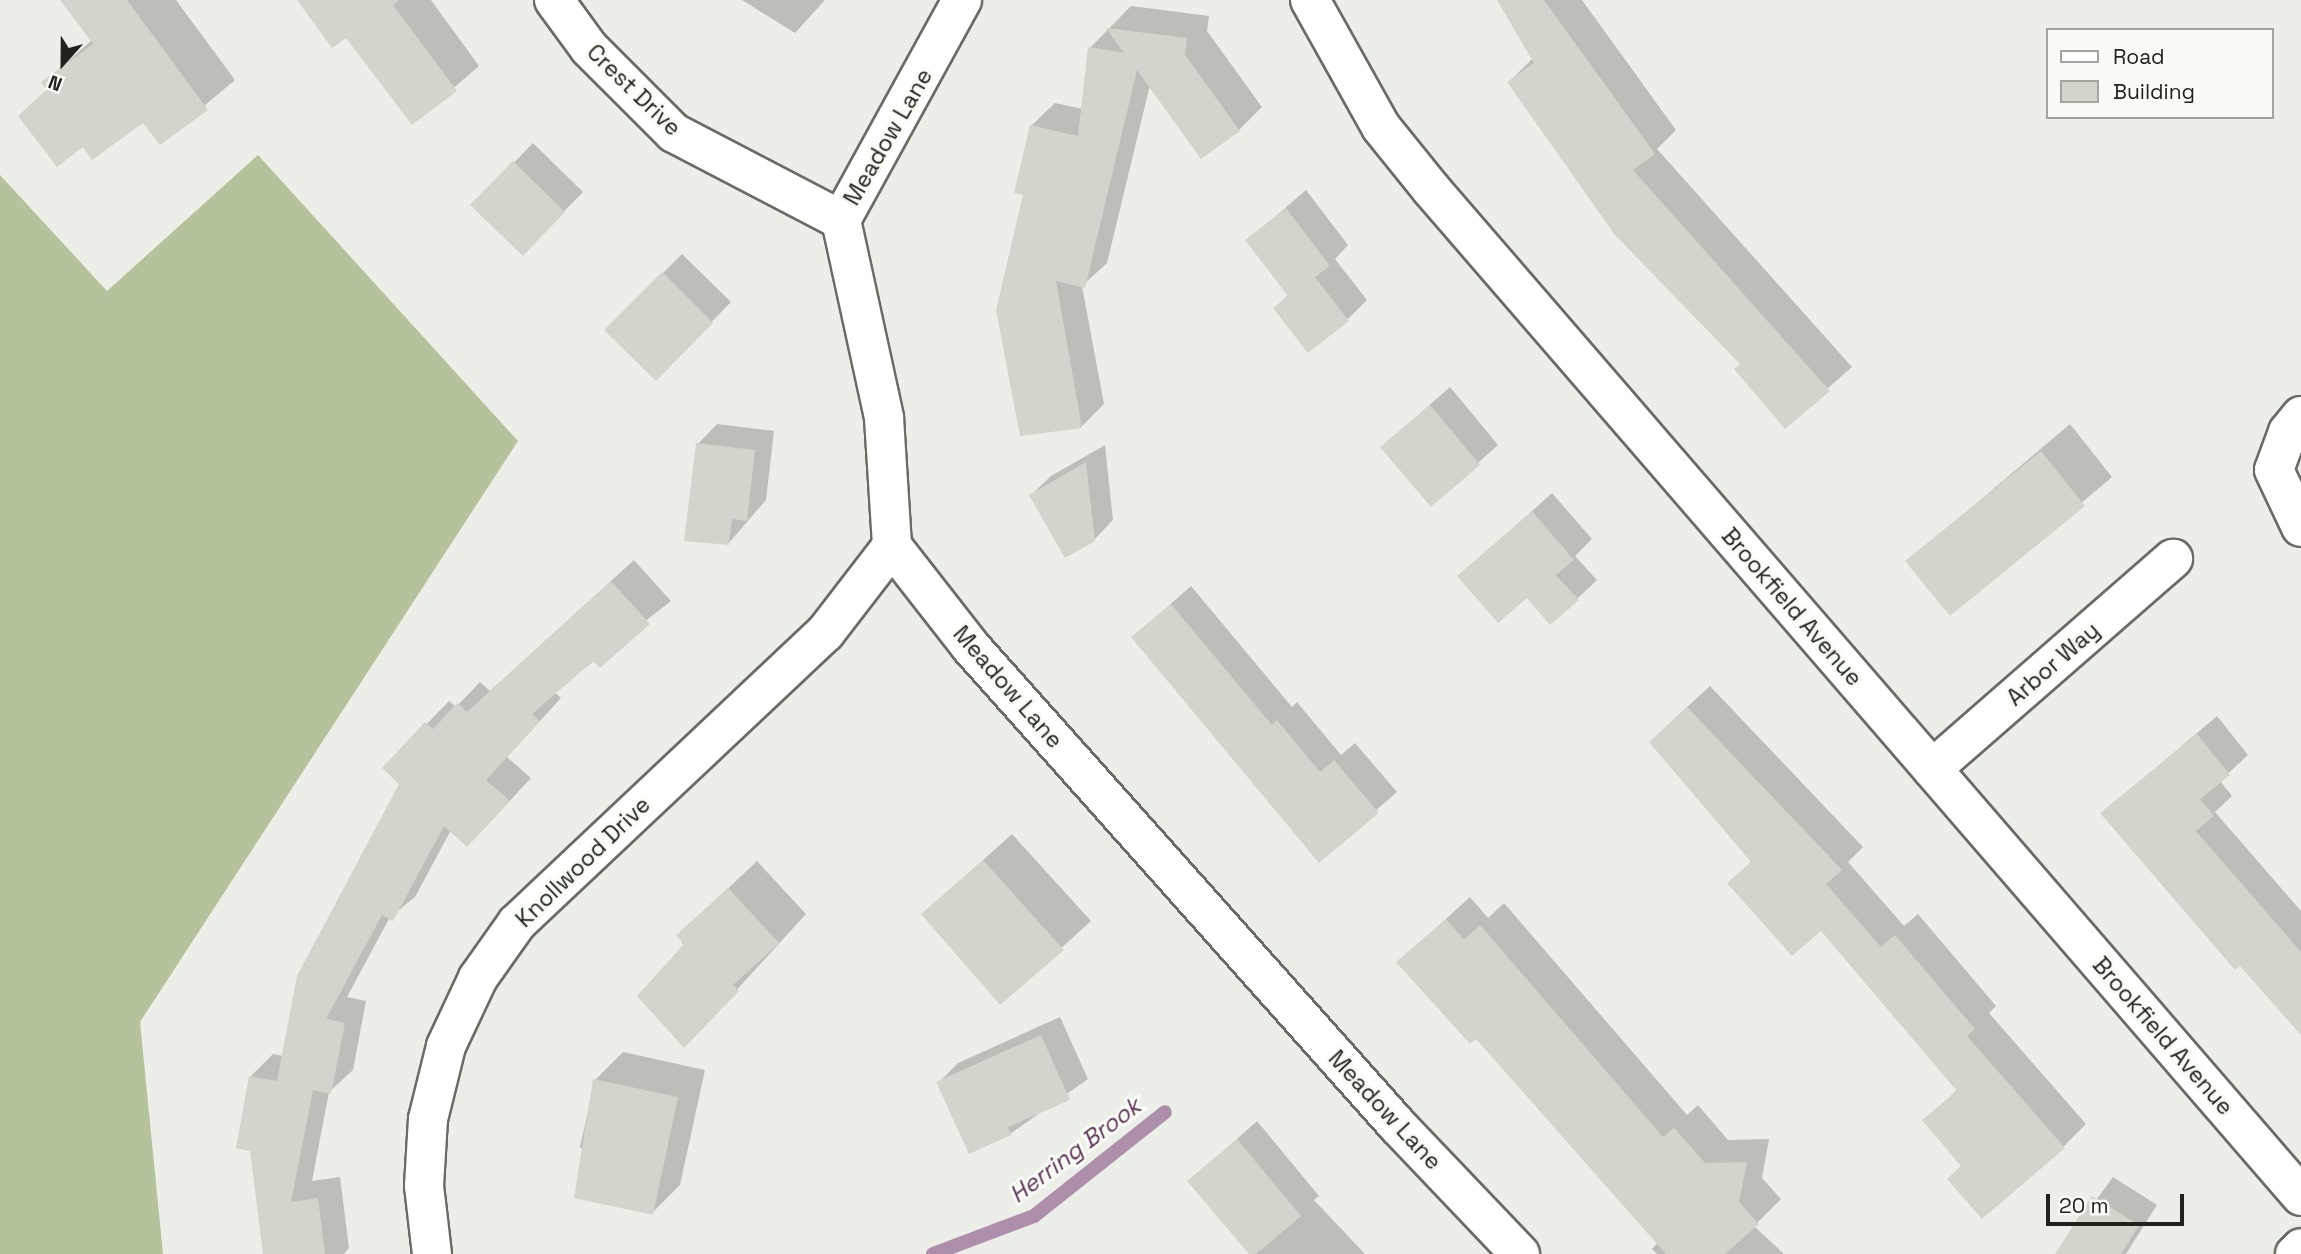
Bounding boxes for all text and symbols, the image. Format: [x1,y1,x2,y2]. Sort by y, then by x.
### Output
north arrow [28,28,98,98]
legend [2046,28,2273,119]
street label: Crest Drive [581,38,687,142]
text: Road [2113,43,2165,70]
street label: Meadow Lane [838,64,938,210]
text: N [45,69,66,97]
text: Building [2113,78,2195,105]
street label: Brookfield Avenue [1716,522,1868,692]
street label: Arbor Way [2001,616,2105,712]
street label: Meadow Lane [947,620,1069,754]
street label: Knollwood Drive [510,791,656,933]
street label: Brookfield Avenue [2087,951,2239,1121]
street label: Meadow Lane [1323,1045,1447,1175]
water label: Herring Brook [1004,1091,1146,1209]
scale bar [2049,1180,2187,1224]
text: 20 m [2059,1192,2109,1219]

